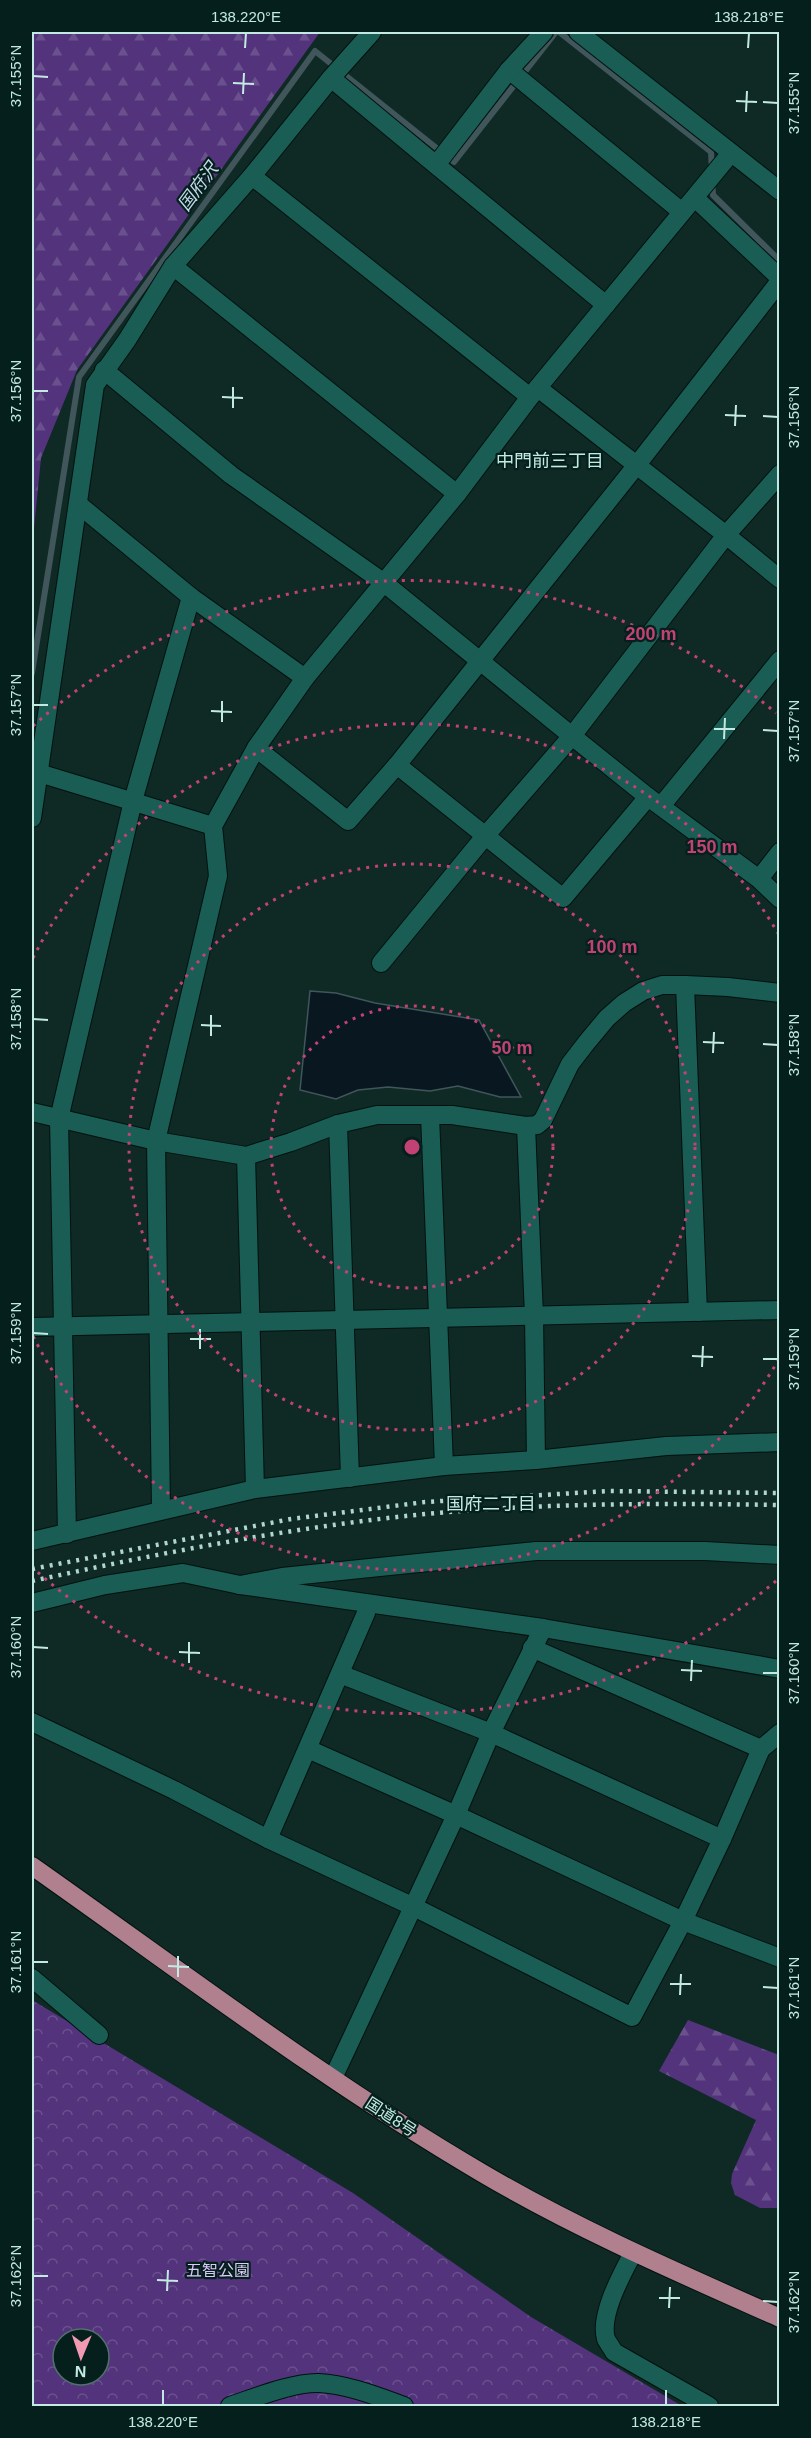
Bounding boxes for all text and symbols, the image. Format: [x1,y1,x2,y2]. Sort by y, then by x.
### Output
text: 138.220°E [211,8,281,25]
text: 138.218°E [714,8,784,25]
text: 37.155°N [7,45,24,107]
text: 37.155°N [785,72,802,134]
water label: 国府沢 [174,158,223,215]
text: 37.156°N [7,360,24,422]
text: 37.156°N [785,386,802,448]
district label: 中門前三丁目 [496,451,604,471]
text: 200 m [625,624,677,644]
text: 37.157°N [7,674,24,736]
text: 37.157°N [785,700,802,762]
text: 150 m [686,837,738,857]
text: 100 m [586,937,638,957]
text: 37.158°N [7,988,24,1050]
text: 37.158°N [785,1014,802,1076]
text: 50 m [491,1038,533,1058]
centre of rings [402,1137,422,1157]
text: 37.159°N [7,1302,24,1364]
text: 37.159°N [785,1328,802,1390]
district label: 国府二丁目 [446,1494,536,1514]
text: 37.160°N [7,1616,24,1678]
text: 37.160°N [785,1642,802,1704]
text: 37.161°N [7,1931,24,1993]
text: 37.161°N [785,1957,802,2019]
street label: 国道8号 [363,2094,419,2140]
text: 37.162°N [7,2245,24,2307]
park label: 五智公園 [186,2262,250,2279]
text: 37.162°N [785,2271,802,2333]
north arrow [51,2327,111,2387]
text: N [74,2363,87,2380]
text: 138.220°E [128,2413,198,2430]
text: 138.218°E [631,2413,701,2430]

